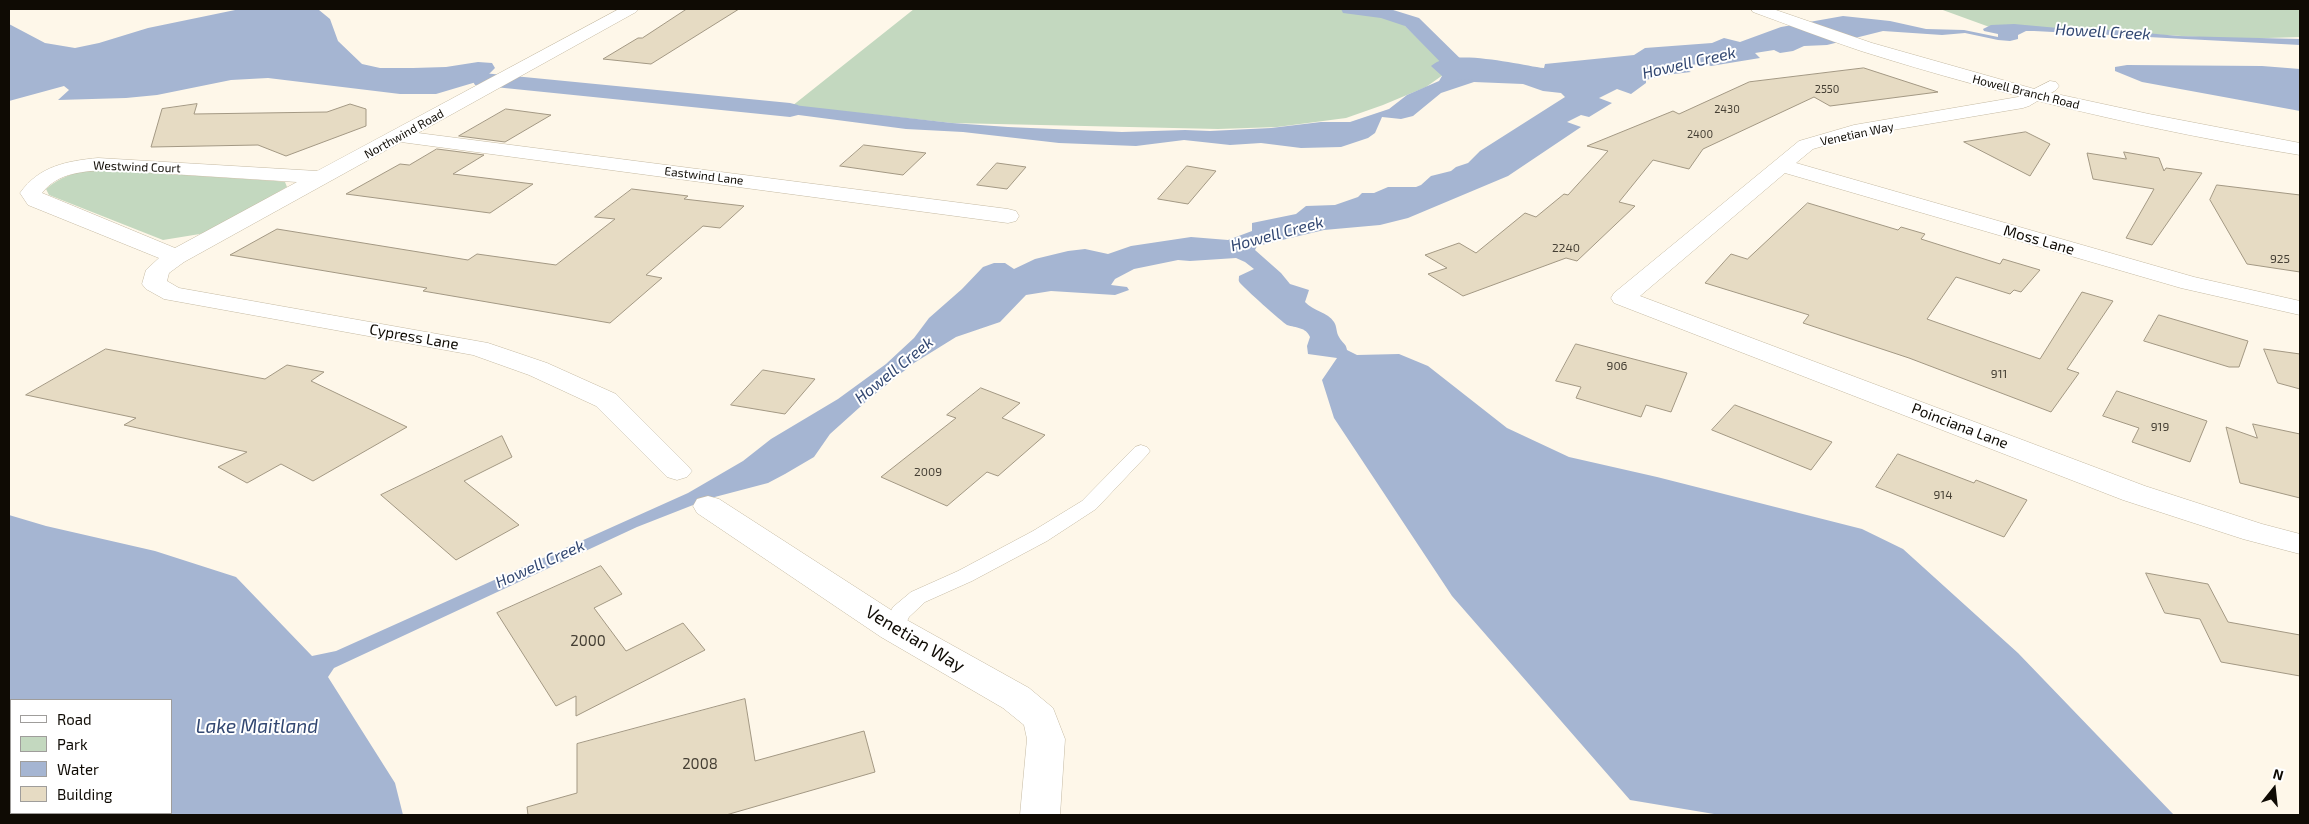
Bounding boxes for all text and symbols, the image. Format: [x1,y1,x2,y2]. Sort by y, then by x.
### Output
water label: Howell Creek [2055,20,2151,44]
water label: Howell Creek [1640,43,1738,83]
street label: Howell Branch Road [1971,72,2081,112]
house number: 2550 [1815,82,1839,96]
house number: 2430 [1714,102,1740,116]
street label: Northwind Road [362,106,446,162]
street label: Venetian Way [1819,119,1895,149]
house number: 2400 [1687,127,1713,141]
street label: Westwind Court [93,158,181,176]
street label: Eastwind Lane [664,164,744,188]
water label: Howell Creek [1228,212,1326,256]
street label: Moss Lane [2001,221,2077,259]
house number: 2240 [1552,241,1580,255]
house number: 925 [2270,252,2290,266]
street label: Cypress Lane [368,320,460,354]
water label: Howell Creek [851,332,937,408]
house number: 906 [1607,359,1627,373]
house number: 911 [1991,367,2007,381]
street label: Poinciana Lane [1909,399,2011,453]
house number: 919 [2151,420,2169,434]
house number: 2009 [914,465,942,479]
house number: 914 [1933,488,1953,502]
water label: Howell Creek [492,536,588,592]
street label: Venetian Way [861,601,969,677]
house number: 2000 [570,632,606,650]
legend [10,699,172,814]
text: Road [57,710,92,728]
water label: Lake Maitland [196,716,318,738]
text: Park [57,735,88,753]
house number: 2008 [682,755,718,773]
text: Water [57,760,99,778]
north arrow [2249,764,2299,814]
text: N [2271,765,2285,784]
text: Building [57,785,112,803]

